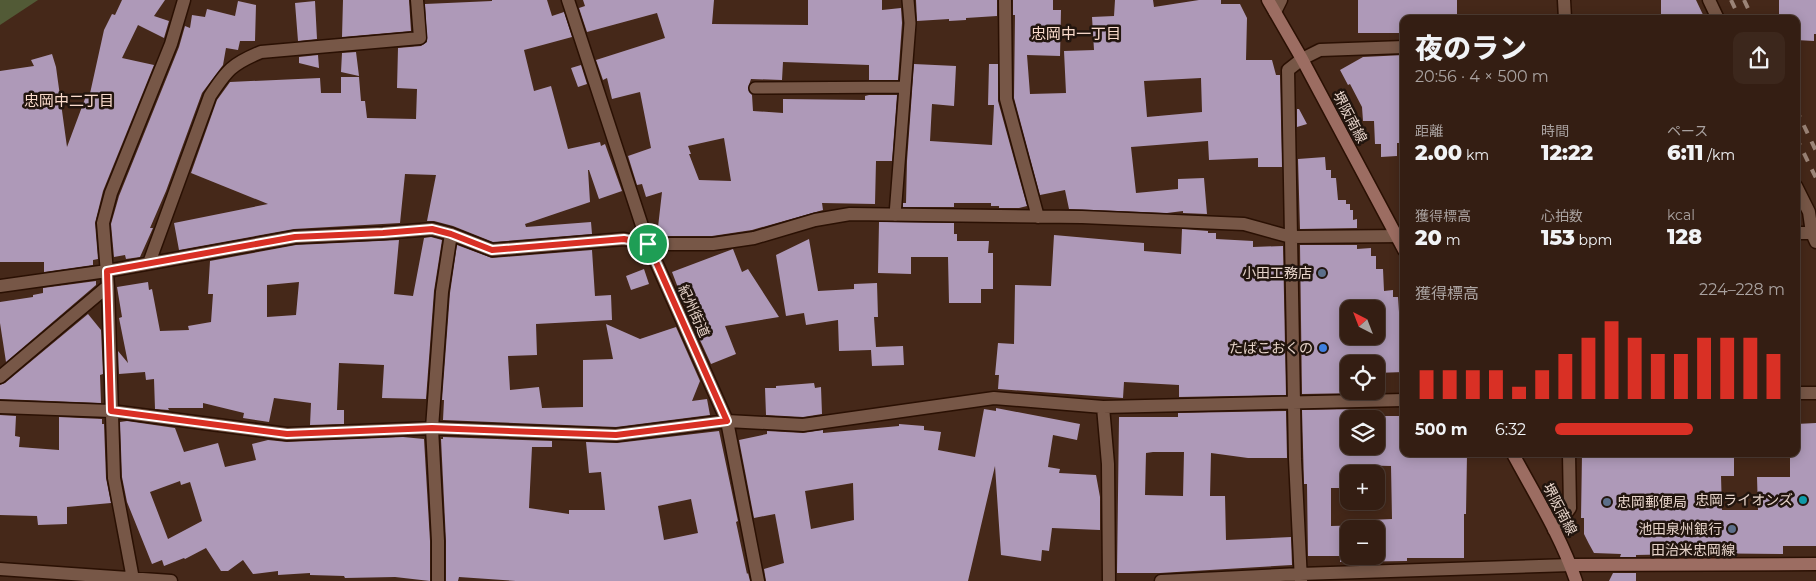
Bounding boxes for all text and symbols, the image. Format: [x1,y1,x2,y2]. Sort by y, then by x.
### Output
district label: 忠岡中一丁目 [1031,24,1121,43]
text: 夜のラン [1415,31,1527,65]
button: share [1733,32,1785,84]
text: 20:56 · 4 × 500 m [1415,67,1549,86]
street label: 堺阪南線 [1329,88,1371,146]
district label: 忠岡中二丁目 [24,91,114,110]
text: 距離 [1415,122,1443,140]
text: 時間 [1541,122,1569,140]
text: ペース [1667,122,1708,140]
text: 2.00 [1415,140,1462,165]
text: 12:22 [1541,140,1593,165]
text: 6:11 [1667,140,1704,165]
text: km [1462,146,1489,164]
text: /km [1704,146,1735,164]
text: kcal [1667,206,1695,224]
text: 獲得標高 [1415,207,1471,225]
text: 心拍数 [1541,207,1583,225]
pin [627,223,669,265]
text: 128 [1667,224,1702,249]
text: 20 [1415,225,1442,250]
text: 153 [1541,225,1575,250]
icon: arrive [634,230,662,258]
text: m [1442,231,1461,249]
text: bpm [1575,231,1612,249]
place label: 小田工務店 [1242,264,1312,282]
marker: 小田工務店 [1316,267,1328,279]
text: 224–228 m [1699,280,1785,299]
street label: 紀州街道 [674,282,714,340]
text: 獲得標高 [1415,284,1479,303]
north arrow [1340,300,1385,345]
map controls [1340,300,1385,565]
place label: たばこおくの [1229,339,1313,357]
marker: たばこおくの [1317,342,1329,354]
button: locate [1340,355,1385,400]
button: layers [1340,410,1385,455]
text: 500 m [1415,420,1468,439]
text: 6:32 [1495,420,1526,439]
button: + [1340,465,1385,510]
street label: 堺阪南線 [1539,480,1581,538]
place label: 忠岡ライオンズ [1695,491,1793,509]
place label: 忠岡郵便局 [1617,493,1687,511]
marker: 忠岡ライオンズ [1797,494,1809,506]
marker: 忠岡郵便局 [1601,496,1613,508]
button: − [1340,520,1385,565]
place label: 池田泉州銀行 [1638,520,1722,538]
marker: 池田泉州銀行 [1726,523,1738,535]
street label: 田治米忠岡線 [1651,541,1735,559]

